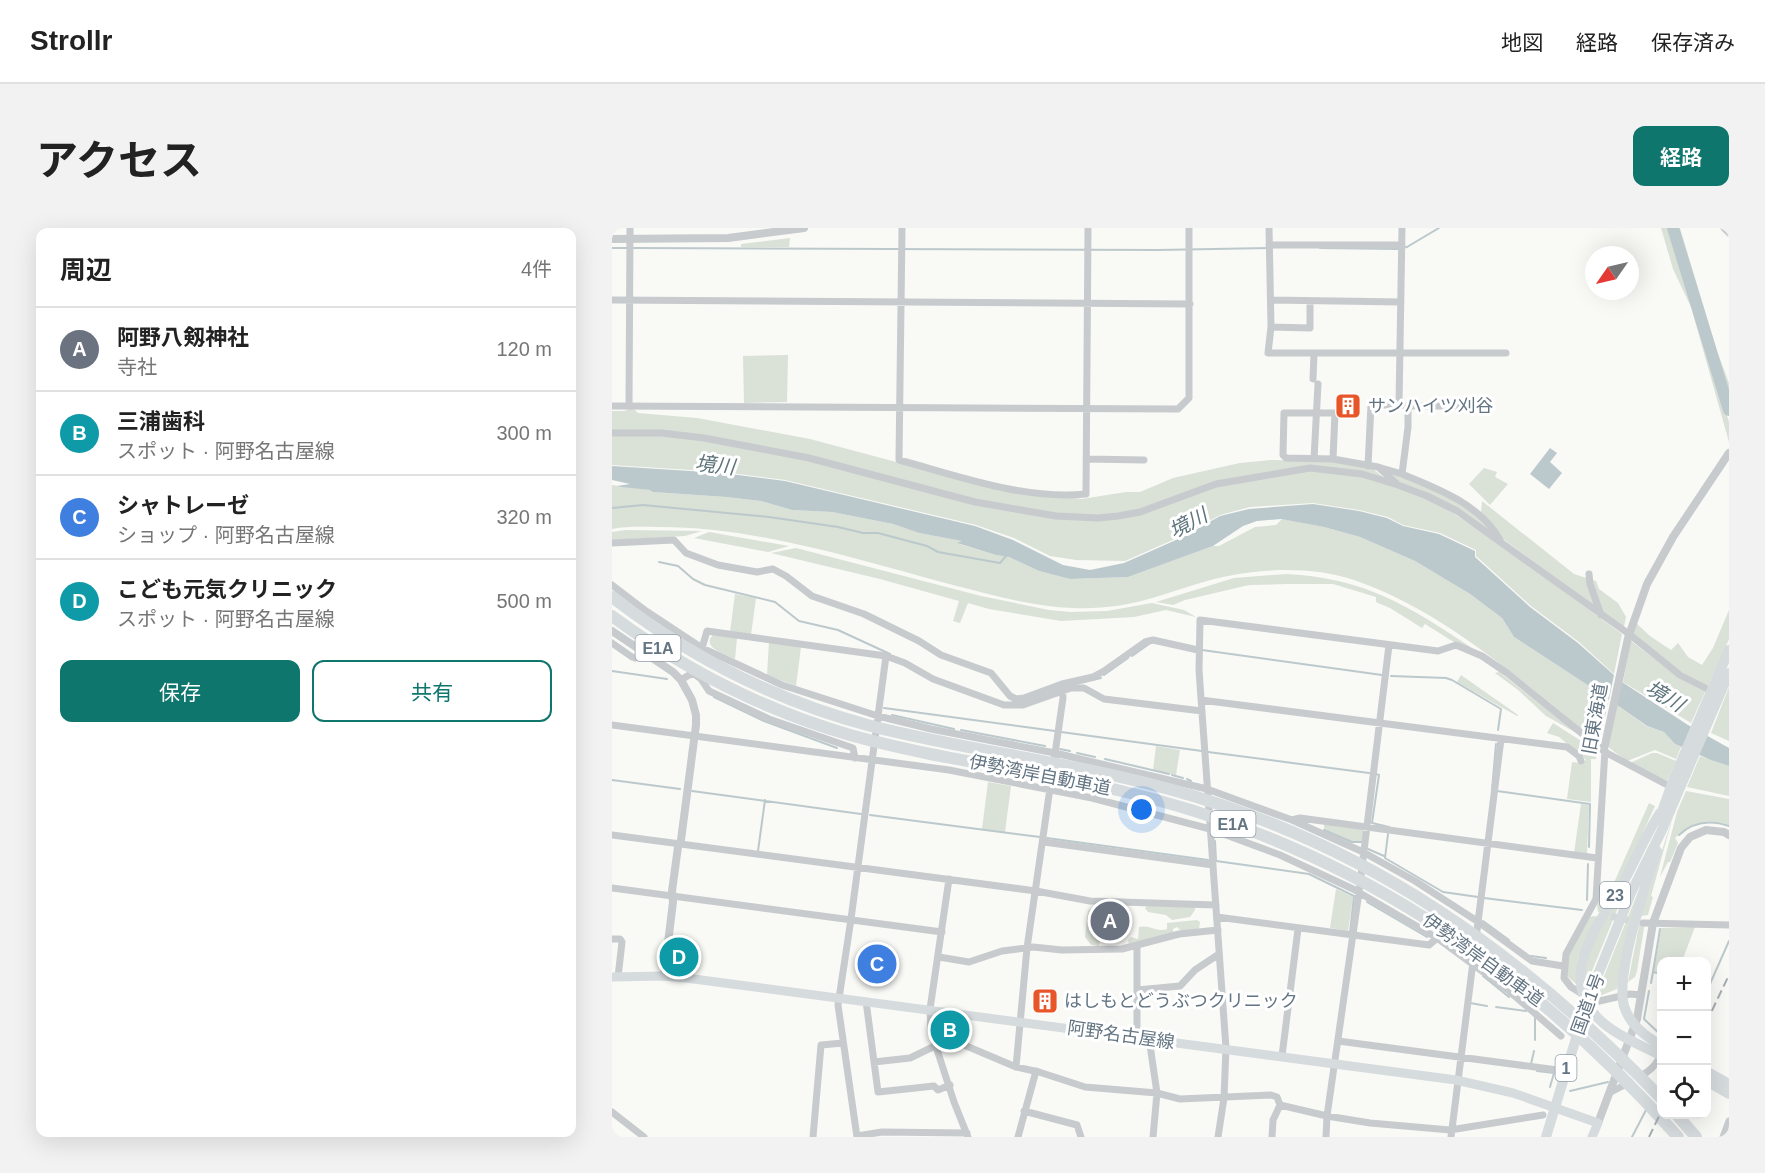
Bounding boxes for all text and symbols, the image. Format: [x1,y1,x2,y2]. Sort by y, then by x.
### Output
text: Strollr [30,25,112,56]
text: 地図 [1501,31,1543,54]
text: 経路 [1576,31,1618,54]
text: 保存済み [1651,31,1735,54]
button: 経路 [1633,126,1729,186]
text: アクセス [36,137,202,184]
north arrow [1585,246,1639,300]
text: 周辺 [60,255,112,285]
text: 4件 [521,258,552,280]
text: 阿野八剱神社 [117,325,249,350]
text: A [72,338,87,360]
text: 120 m [496,338,552,360]
text: 寺社 [117,356,157,378]
building icon: サンハイツ刈谷 [1333,391,1363,421]
place label: サンハイツ刈谷 [1368,396,1494,416]
text: 三浦歯科 [117,409,205,434]
text: B [72,422,87,444]
text: 300 m [496,422,552,444]
text: スポット · 阿野名古屋線 [117,440,335,462]
water label: 境川 [694,452,738,478]
text: シャトレーゼ [117,493,249,518]
water label: 境川 [1165,503,1213,542]
text: C [72,506,87,528]
text: 320 m [496,506,552,528]
text: ショップ · 阿野名古屋線 [117,524,335,546]
text: こども元気クリニック [117,577,337,602]
text: D [72,590,87,612]
text: 500 m [496,590,552,612]
text: スポット · 阿野名古屋線 [117,608,335,630]
road number: E1A [636,635,680,661]
button: 保存 [60,660,300,722]
button: 共有 [312,660,552,722]
water label: 境川 [1642,676,1690,717]
street label: 旧東海道 [1579,682,1611,756]
street label: 伊勢湾岸自動車道 [967,751,1113,799]
your location [1127,795,1156,824]
road number: E1A [1210,811,1256,837]
road number: 23 [1600,882,1630,908]
pin: A [1090,898,1130,944]
street label: 伊勢湾岸自動車道 [1419,910,1547,1010]
pin: D [660,934,698,980]
pin: C [858,942,896,986]
map controls [1657,957,1711,1119]
button: + [1657,957,1711,1011]
street label: 国道1号 [1568,971,1608,1037]
building icon: はしもとどうぶつクリニック [1030,986,1060,1016]
place label: はしもとどうぶつクリニック [1064,991,1298,1011]
pin: B [930,1008,970,1052]
button: − [1657,1011,1711,1065]
street label: 阿野名古屋線 [1066,1018,1176,1052]
road number: 1 [1556,1055,1576,1081]
button: locate [1657,1065,1711,1119]

